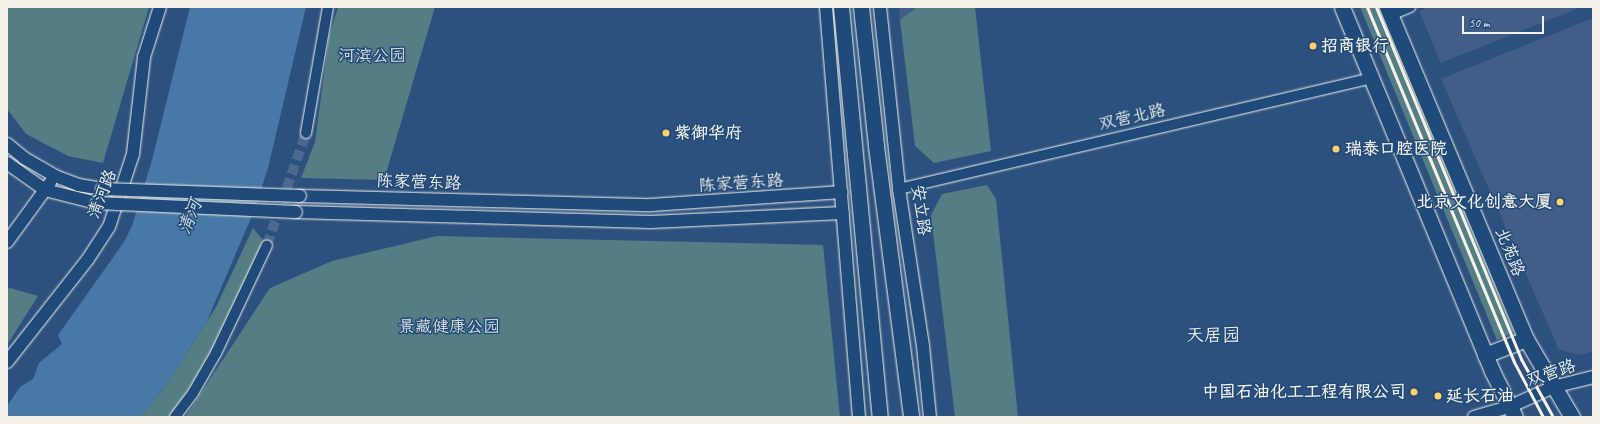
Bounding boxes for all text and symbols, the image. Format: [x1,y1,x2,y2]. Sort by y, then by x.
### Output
scale bar [1464,8,1546,34]
text: 50 m [1469,15,1489,31]
place label: 招商银行 [1321,36,1389,56]
marker: 招商银行 [1308,41,1318,51]
park label: 河滨公园 [338,46,406,66]
street label: 双营北路 [1097,99,1167,135]
place label: 紫御华府 [674,123,742,143]
marker: 紫御华府 [661,128,671,138]
place label: 瑞泰口腔医院 [1345,139,1447,159]
marker: 瑞泰口腔医院 [1330,143,1342,155]
street label: 清河路 [83,167,121,221]
street label: 陈家营东路 [376,170,462,194]
street label: 陈家营东路 [698,170,784,196]
street label: 安立路 [907,183,935,237]
place label: 北京文化创意大厦 [1416,192,1552,212]
water label: 清河 [173,196,207,238]
marker: 北京文化创意大厦 [1555,197,1565,207]
street label: 北苑路 [1491,225,1529,279]
park label: 景藏健康公园 [398,317,500,337]
district label: 天居园 [1186,324,1240,346]
street label: 双营路 [1524,355,1578,391]
place label: 中国石油化工工程有限公司 [1202,382,1406,402]
place label: 延长石油 [1446,386,1514,406]
marker: 中国石油化工工程有限公司 [1409,387,1419,397]
marker: 延长石油 [1433,391,1443,401]

